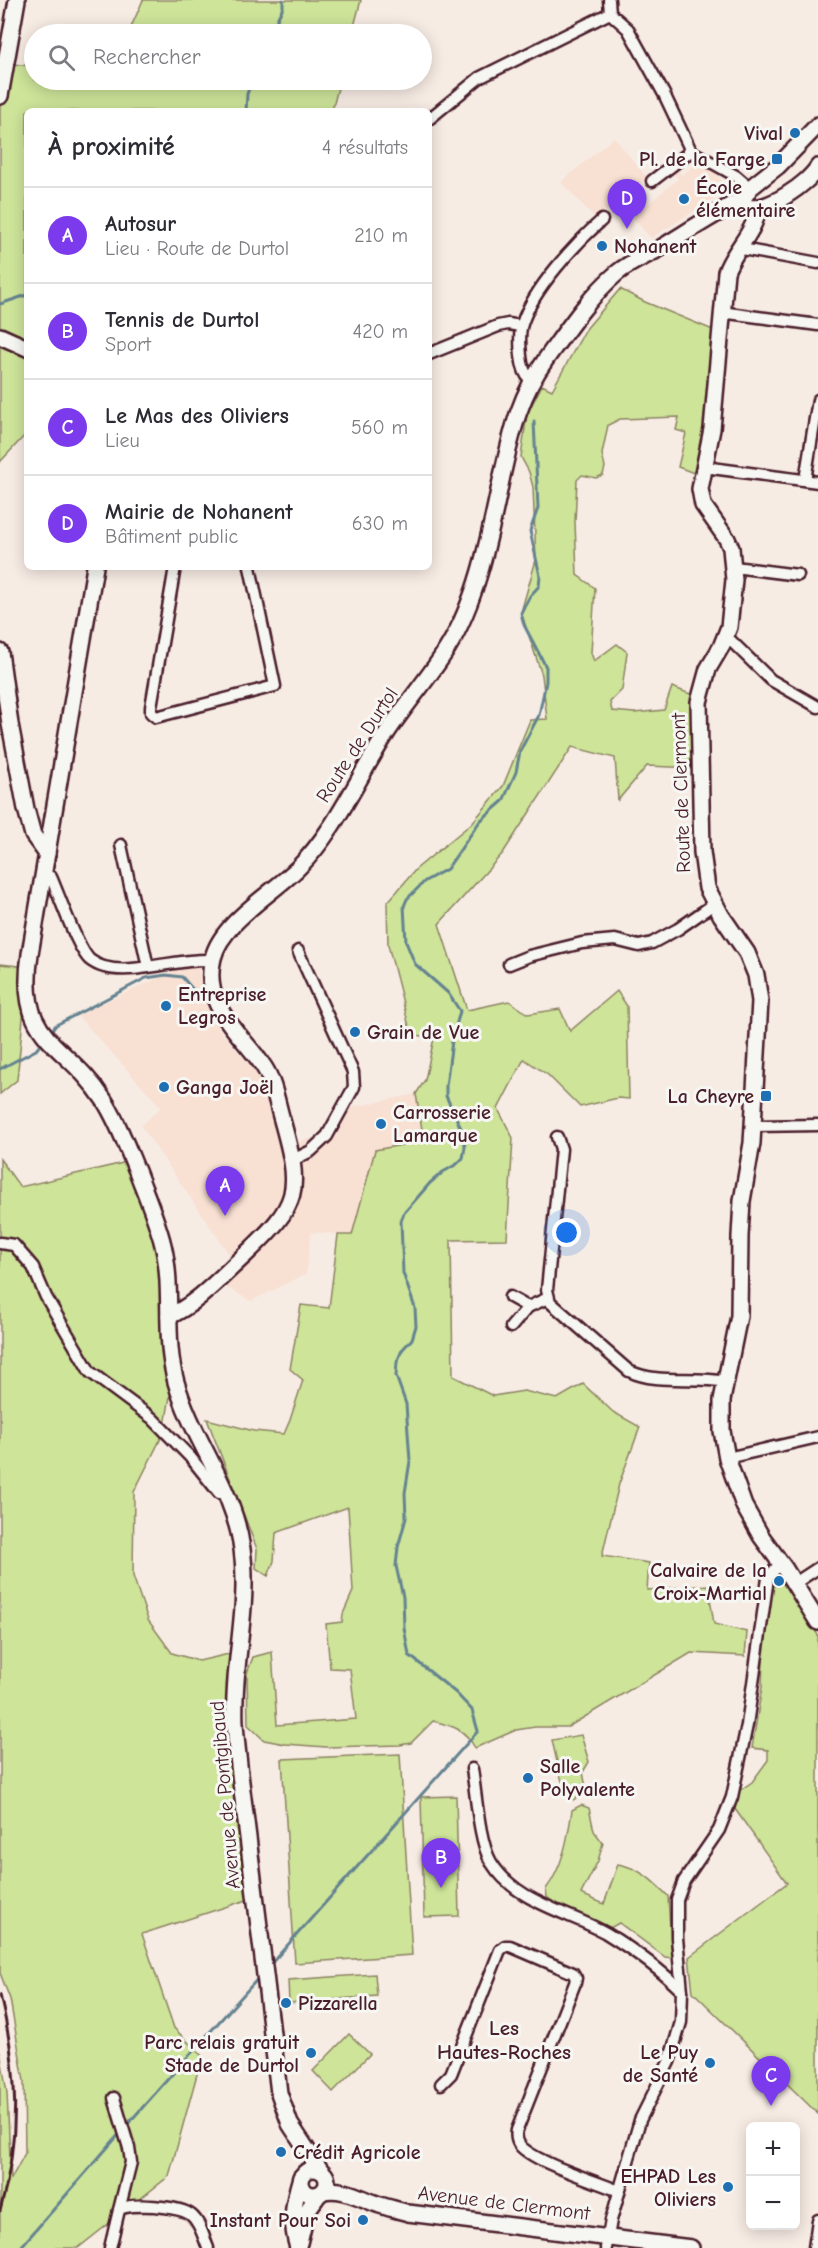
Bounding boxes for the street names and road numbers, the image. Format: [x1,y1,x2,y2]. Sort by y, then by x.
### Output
street label: Route de Durtol [311,683,403,807]
street label: Route de Clermont [667,711,695,873]
street label: Avenue de Pontgibaud [205,1700,245,1890]
street label: Avenue de Clermont [417,2181,593,2225]

